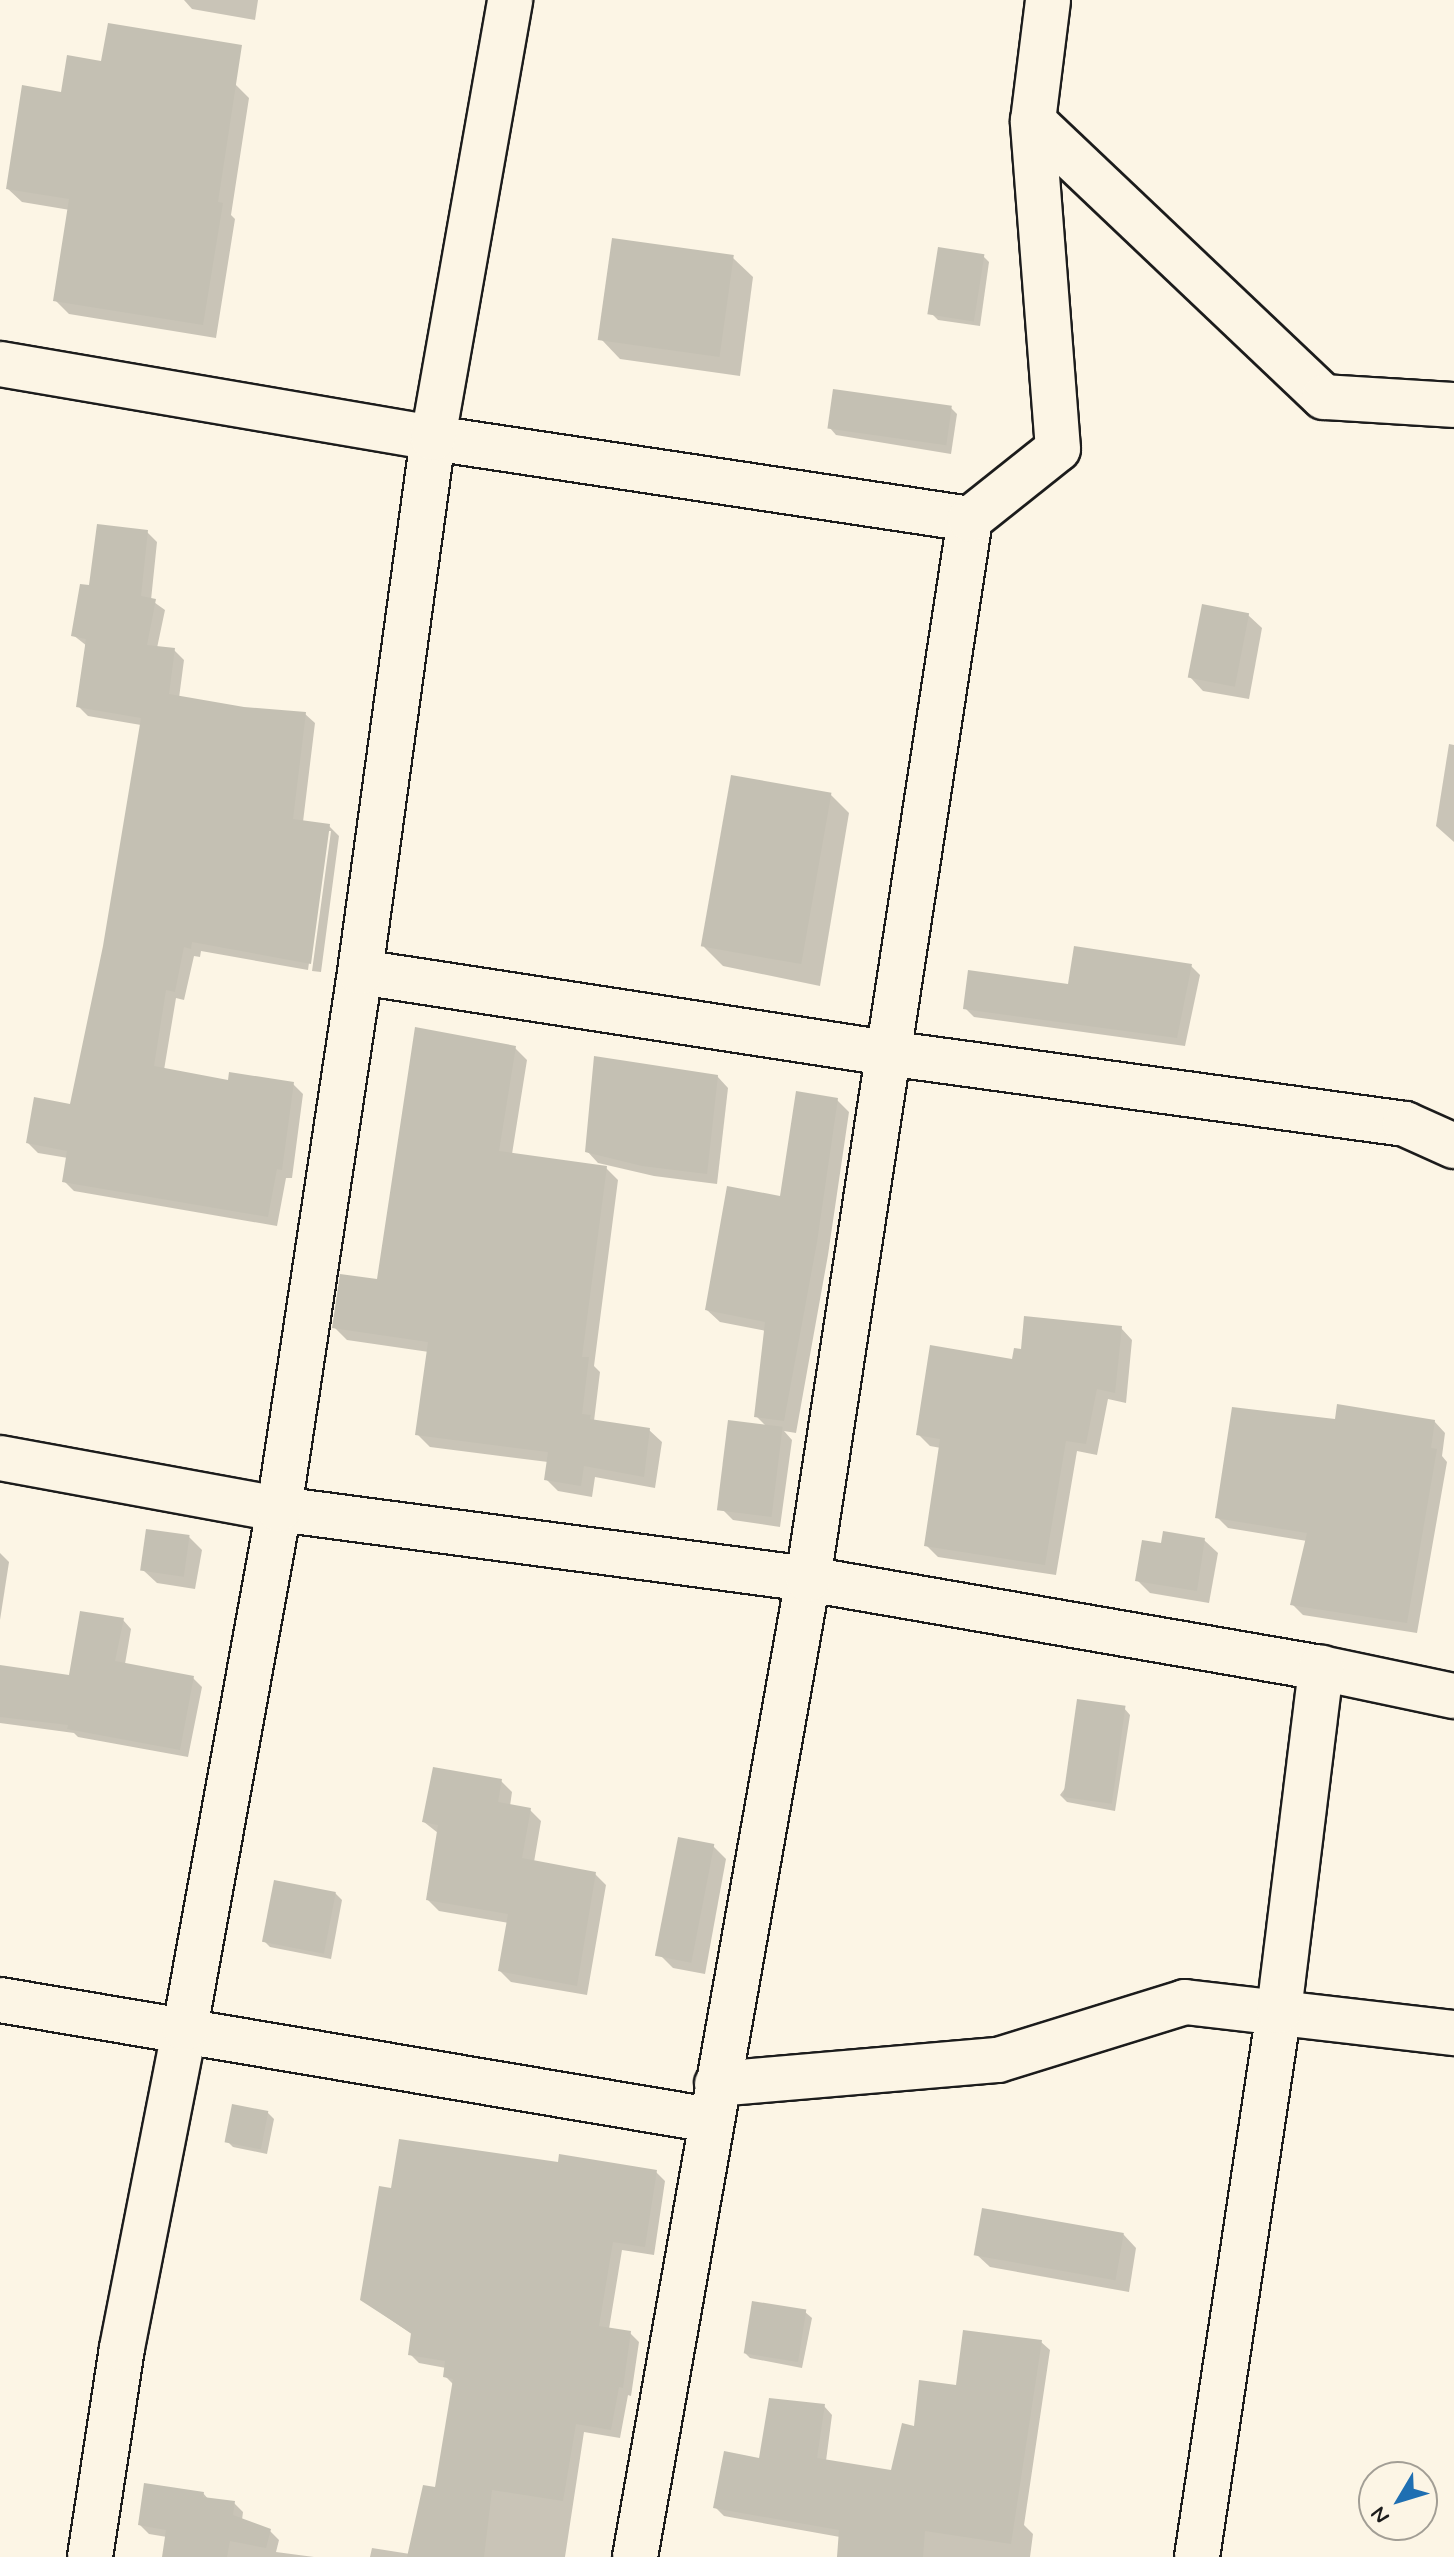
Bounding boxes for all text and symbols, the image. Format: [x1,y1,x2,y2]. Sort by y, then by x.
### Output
north arrow [1358,2461,1438,2541]
text: N [1365,2500,1396,2529]

